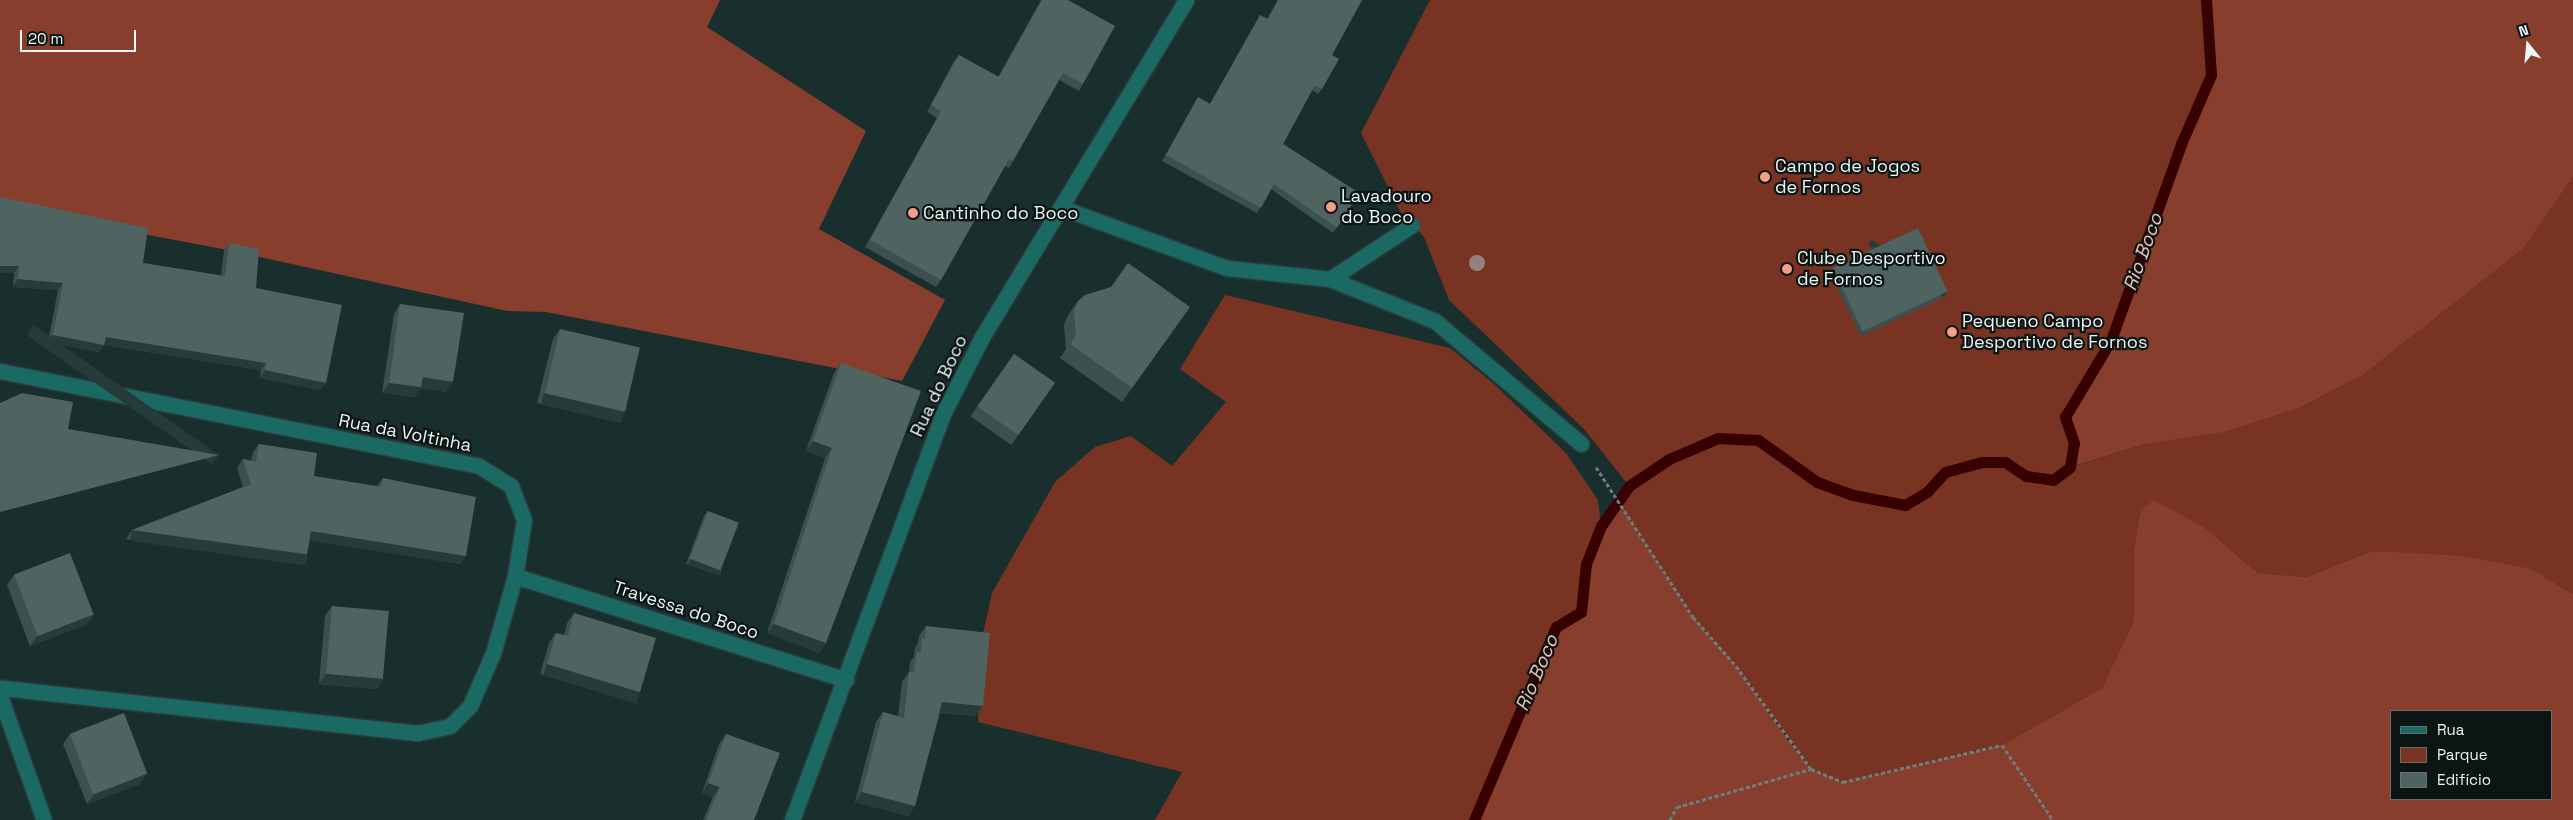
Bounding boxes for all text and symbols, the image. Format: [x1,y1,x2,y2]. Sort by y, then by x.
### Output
scale bar [22,20,139,52]
north arrow [2503,20,2553,70]
text: N [2516,21,2531,41]
text: 20 m [28,29,63,48]
place label: Campo de Jogos de Fornos [1775,156,1920,198]
marker: Campo de Jogos de Fornos [1759,171,1771,183]
place label: Lavadouro do Boco [1341,186,1432,228]
marker: Lavadouro do Boco [1325,201,1337,213]
place label: Cantinho do Boco [923,202,1078,224]
marker: Cantinho do Boco [907,207,919,219]
water label: Rio Boco [2118,210,2168,294]
place label: Clube Desportivo de Fornos [1797,248,1946,290]
marker: Clube Desportivo de Fornos [1781,263,1793,275]
place label: Pequeno Campo Desportivo de Fornos [1962,311,2147,354]
marker: Pequeno Campo Desportivo de Fornos [1946,326,1958,338]
street label: Rua do Boco [906,332,972,440]
street label: Rua da Voltinha [337,410,473,456]
street label: Travessa do Boco [611,576,761,644]
water label: Rio Boco [1511,631,1563,715]
legend [2390,710,2553,800]
text: Rua [2437,720,2464,739]
text: Parque [2437,745,2488,764]
text: Edifício [2437,770,2491,789]

